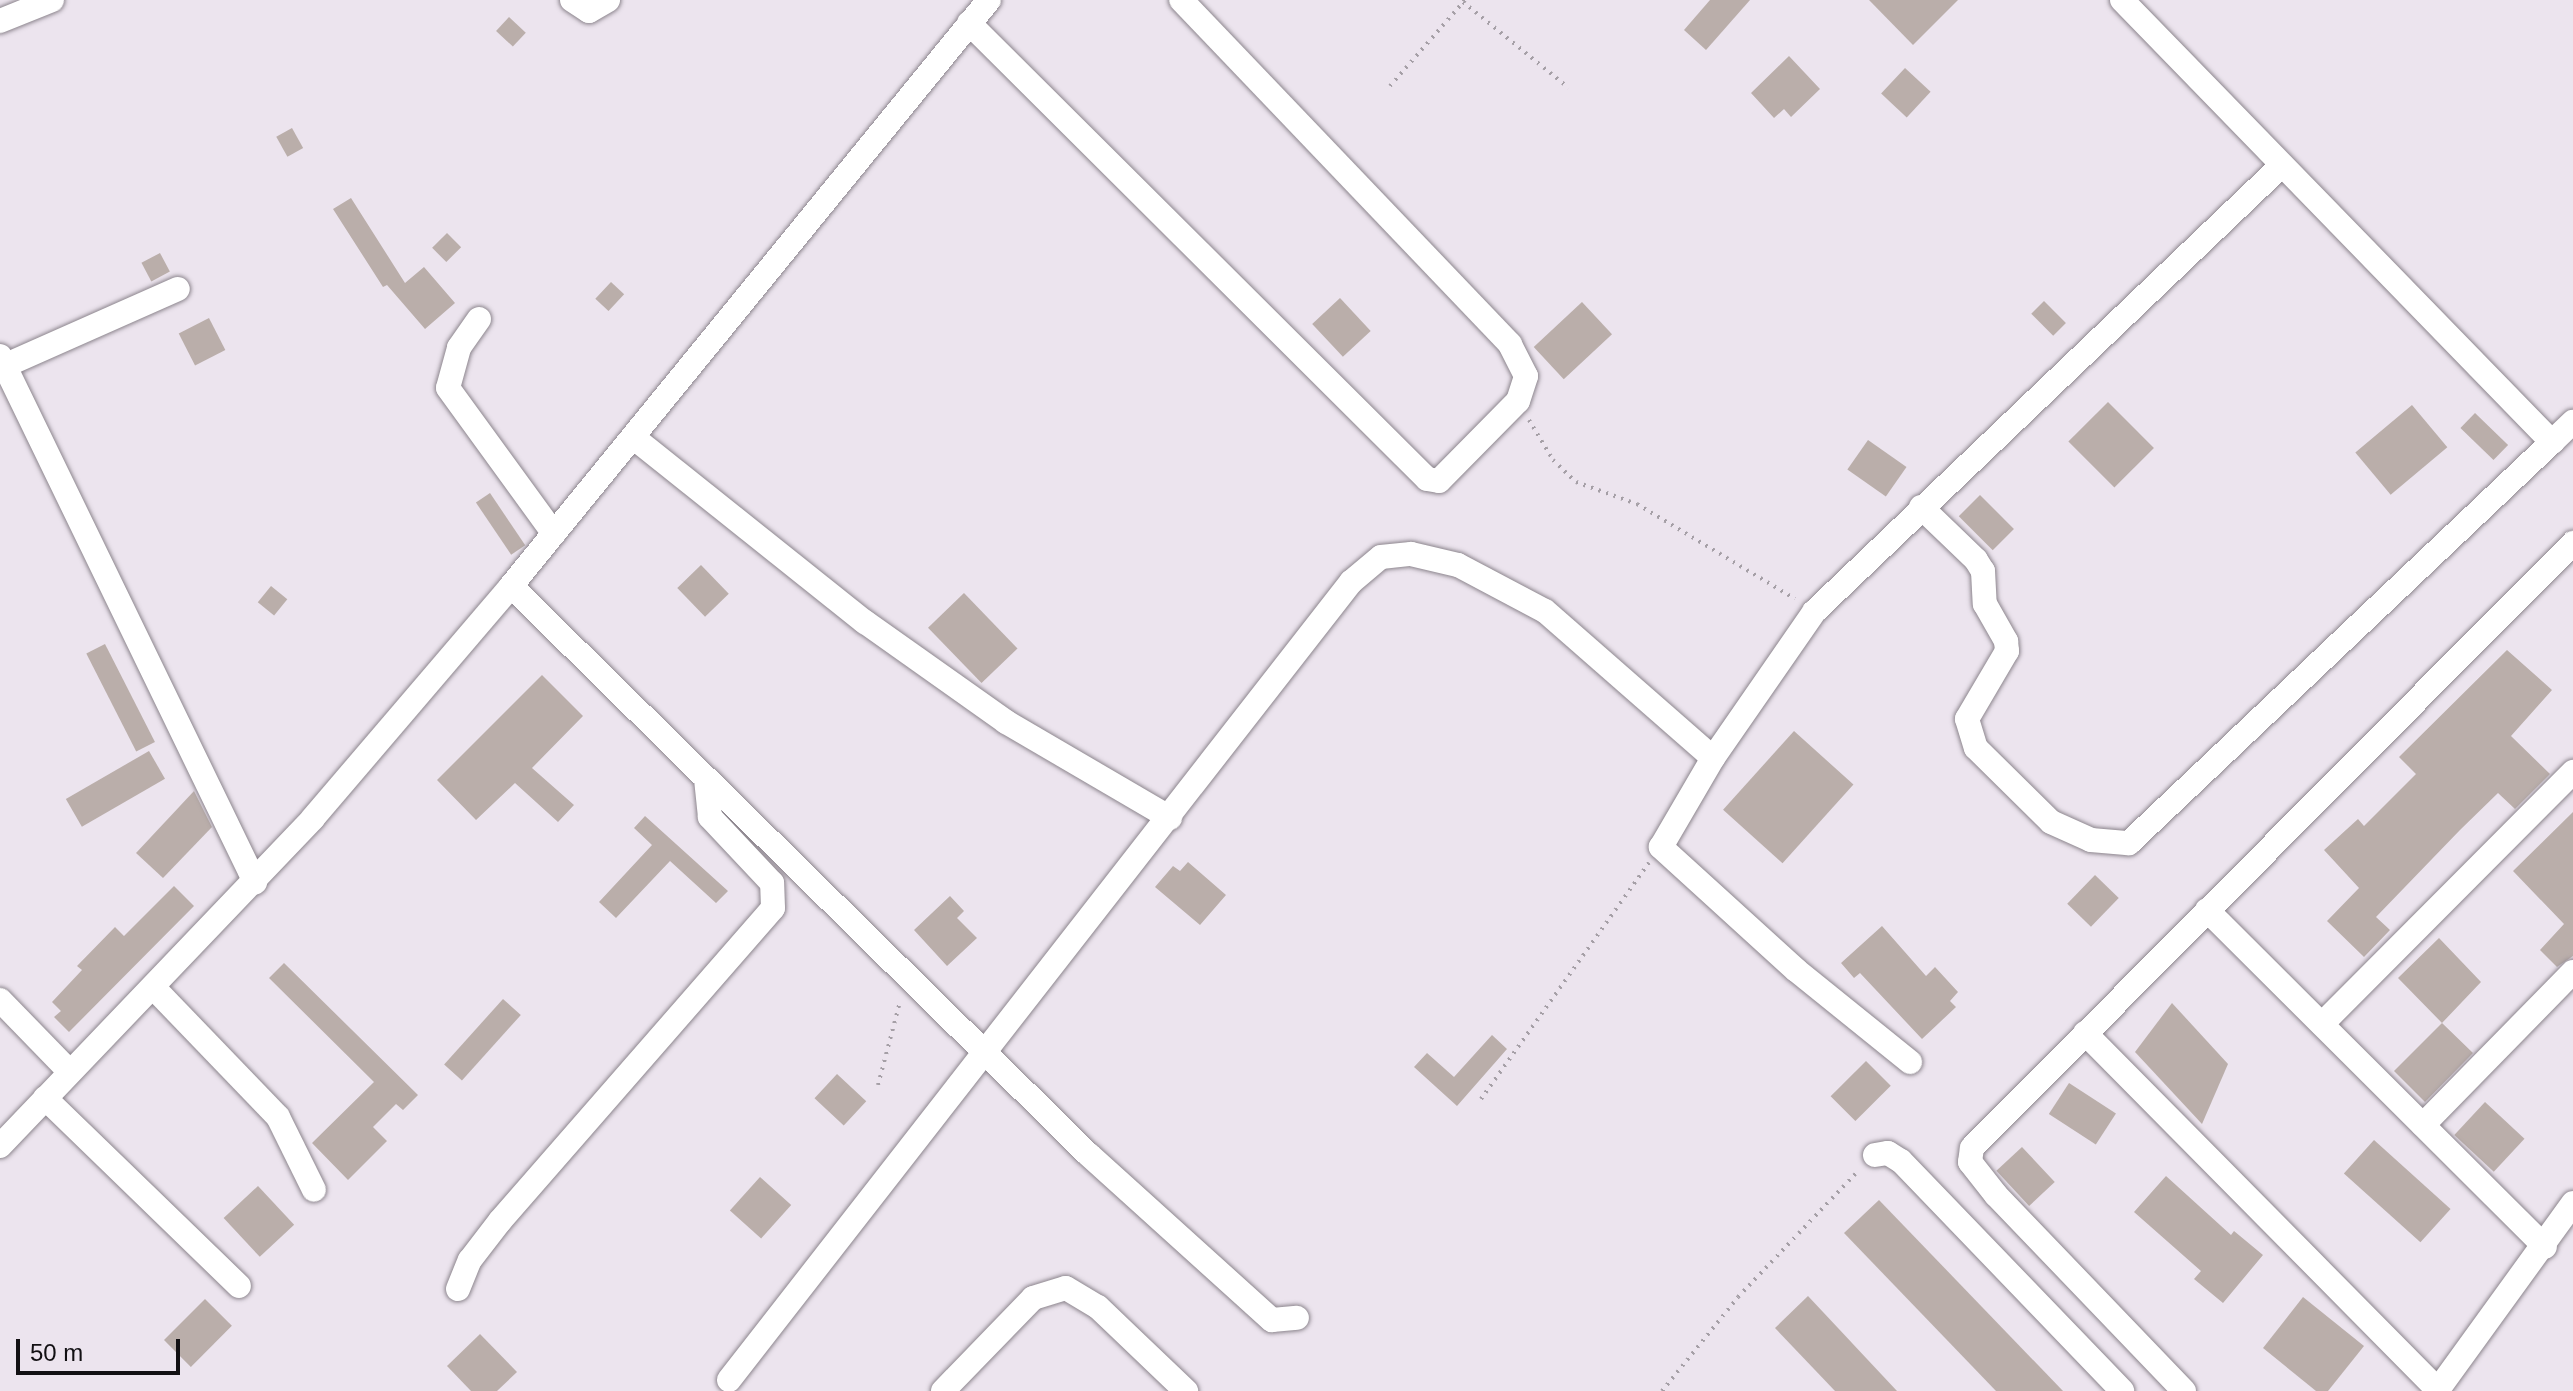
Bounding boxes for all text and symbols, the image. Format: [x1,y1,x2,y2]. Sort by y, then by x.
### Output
scale bar [20,1323,184,1373]
text: 50 m [30,1339,83,1366]

